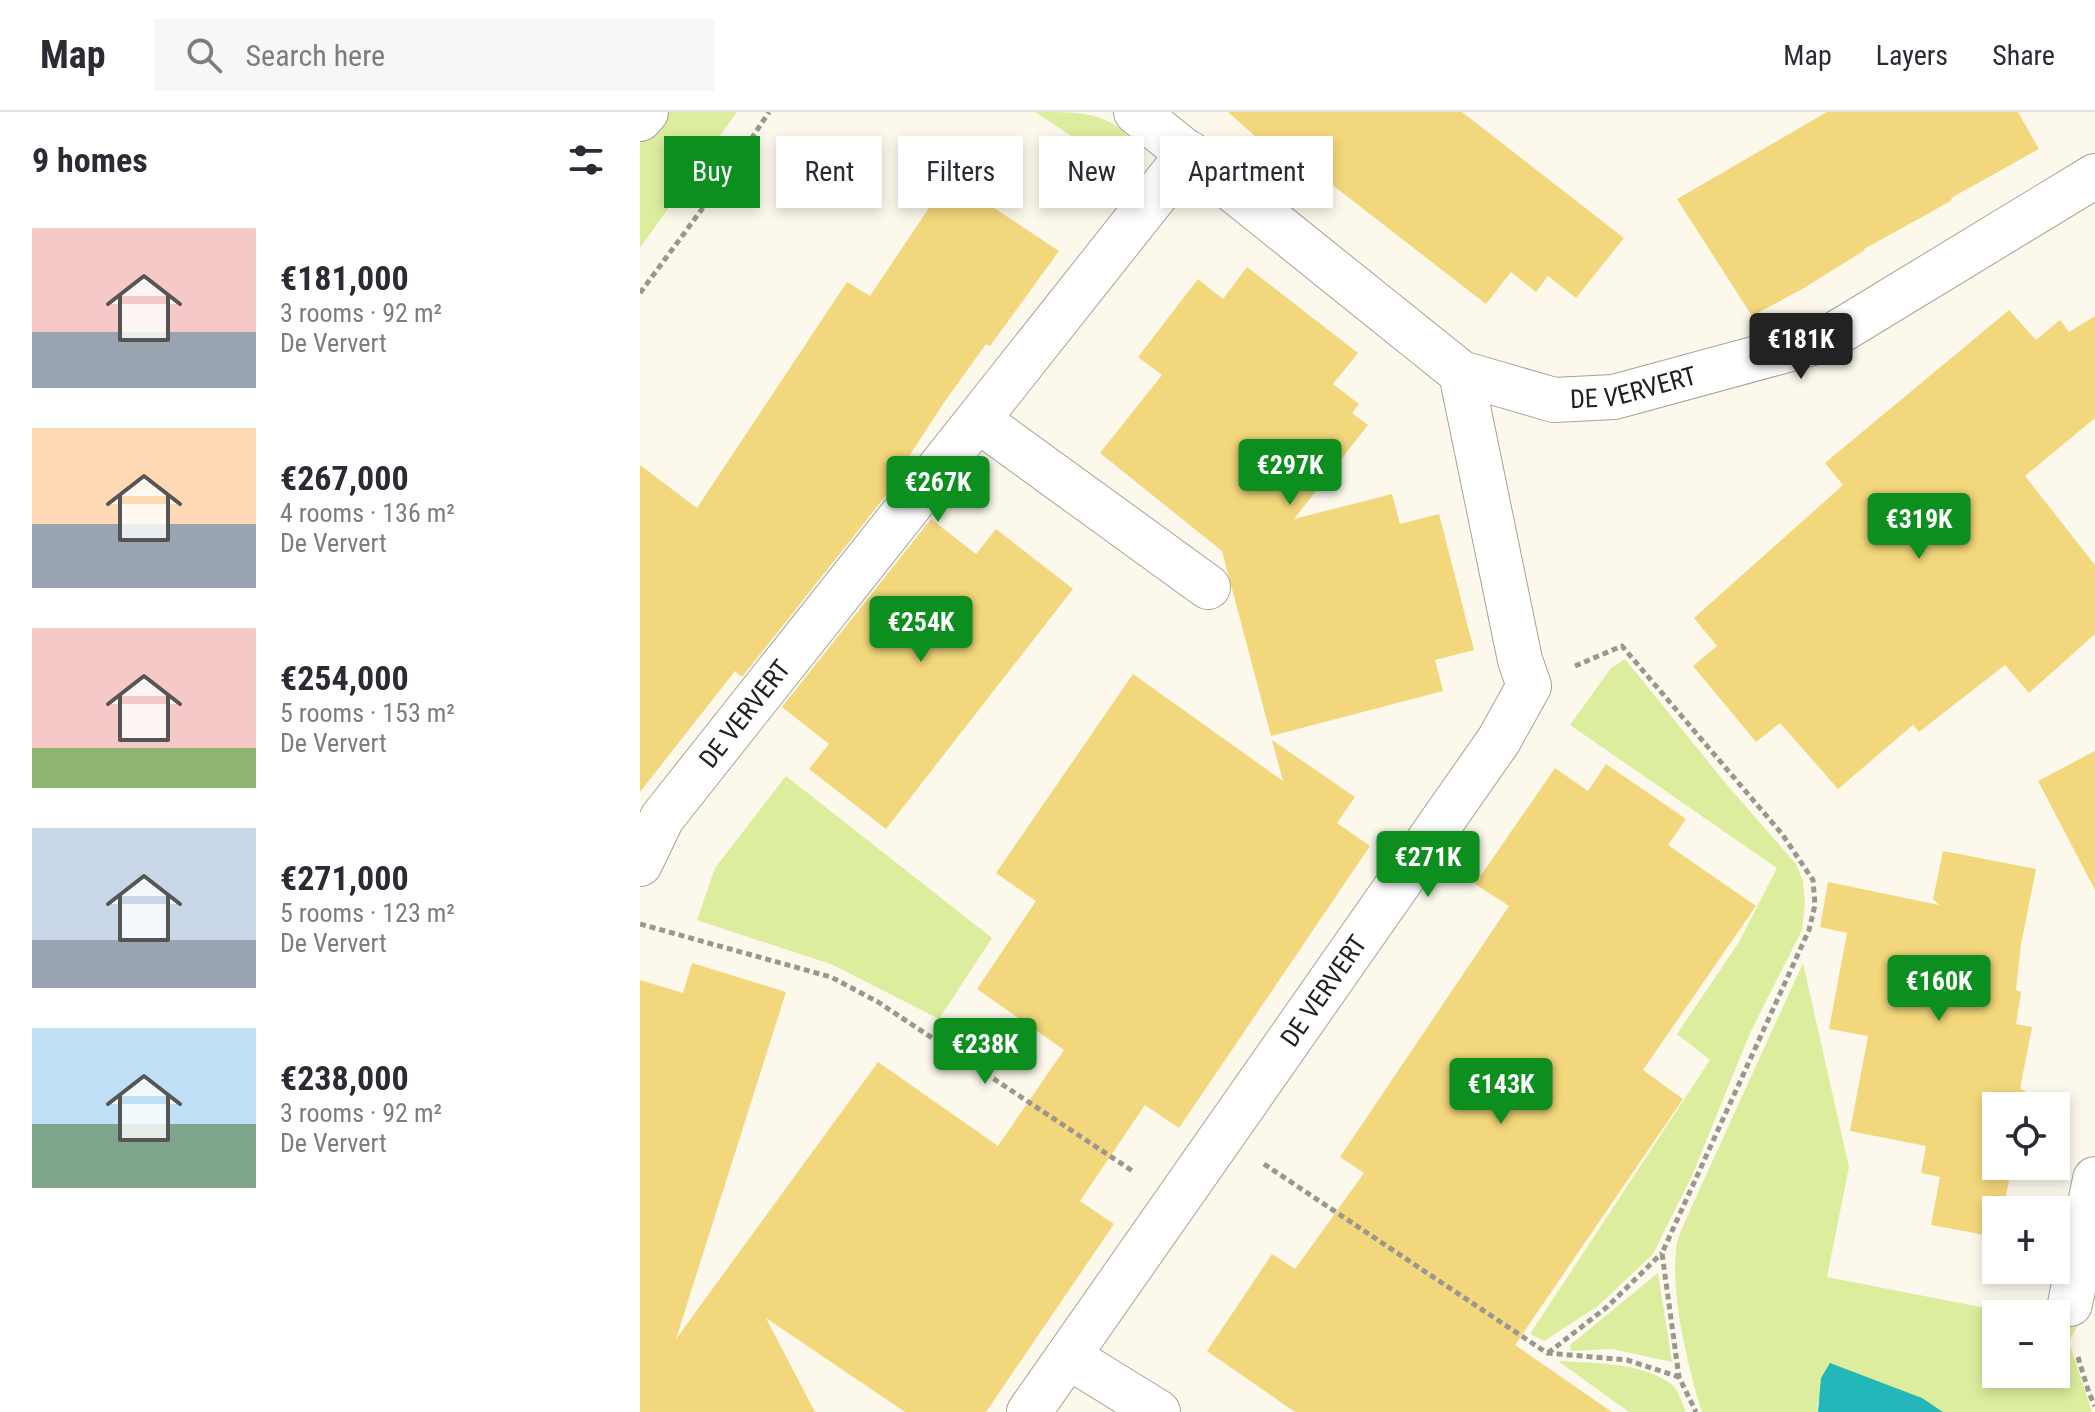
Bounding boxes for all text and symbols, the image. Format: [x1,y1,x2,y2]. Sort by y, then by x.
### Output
search box [154,19,714,91]
text: Map [40,33,106,77]
icon: search [182,33,226,77]
text: Search here [246,38,385,73]
text: Map [1783,39,1832,72]
text: Layers [1876,39,1948,72]
text: Share [1992,39,2055,72]
chip: Buy [664,136,760,208]
chip: Rent [776,136,882,208]
chip: Filters [898,136,1023,208]
chip: New [1039,136,1144,208]
chip: Apartment [1160,136,1333,208]
icon: filters [564,138,608,182]
text: 9 homes [32,140,148,180]
text: €181,000 [280,258,409,298]
icon: home [96,260,192,356]
text: 3 rooms · 92 m² [280,298,442,328]
pin: €181K [1745,313,1857,381]
text: €181K [1768,324,1834,354]
text: De Ververt [280,328,387,358]
street label: DE VERVERT [1569,360,1700,414]
pin: €297K [1234,439,1346,507]
text: €297K [1257,450,1323,480]
pin: €267K [882,456,994,524]
text: €267,000 [280,458,409,498]
icon: home [96,460,192,556]
text: €267K [905,467,971,497]
pin: €319K [1863,493,1975,561]
text: 4 rooms · 136 m² [280,498,455,528]
text: €319K [1886,504,1952,534]
text: De Ververt [280,528,387,558]
pin: €254K [865,596,977,664]
text: €254K [888,607,954,637]
street label: DE VERVERT [693,654,796,774]
text: €254,000 [280,658,409,698]
icon: home [96,660,192,756]
text: 5 rooms · 153 m² [280,698,455,728]
text: De Ververt [280,728,387,758]
pin: €271K [1372,831,1484,899]
text: €271K [1395,842,1461,872]
text: €271,000 [280,858,409,898]
icon: home [96,860,192,956]
text: 5 rooms · 123 m² [280,898,455,928]
text: De Ververt [280,928,387,958]
street label: DE VERVERT [1274,929,1373,1052]
pin: €160K [1883,955,1995,1023]
text: €160K [1906,966,1972,996]
pin: €238K [929,1018,1041,1086]
text: €238K [952,1029,1018,1059]
text: €238,000 [280,1058,409,1098]
pin: €143K [1445,1058,1557,1126]
icon: home [96,1060,192,1156]
text: €143K [1468,1069,1534,1099]
map controls [1982,1092,2070,1388]
button: locate [1982,1092,2070,1180]
text: 3 rooms · 92 m² [280,1098,442,1128]
text: De Ververt [280,1128,387,1158]
button: + [1982,1196,2070,1284]
button: − [1982,1300,2070,1388]

